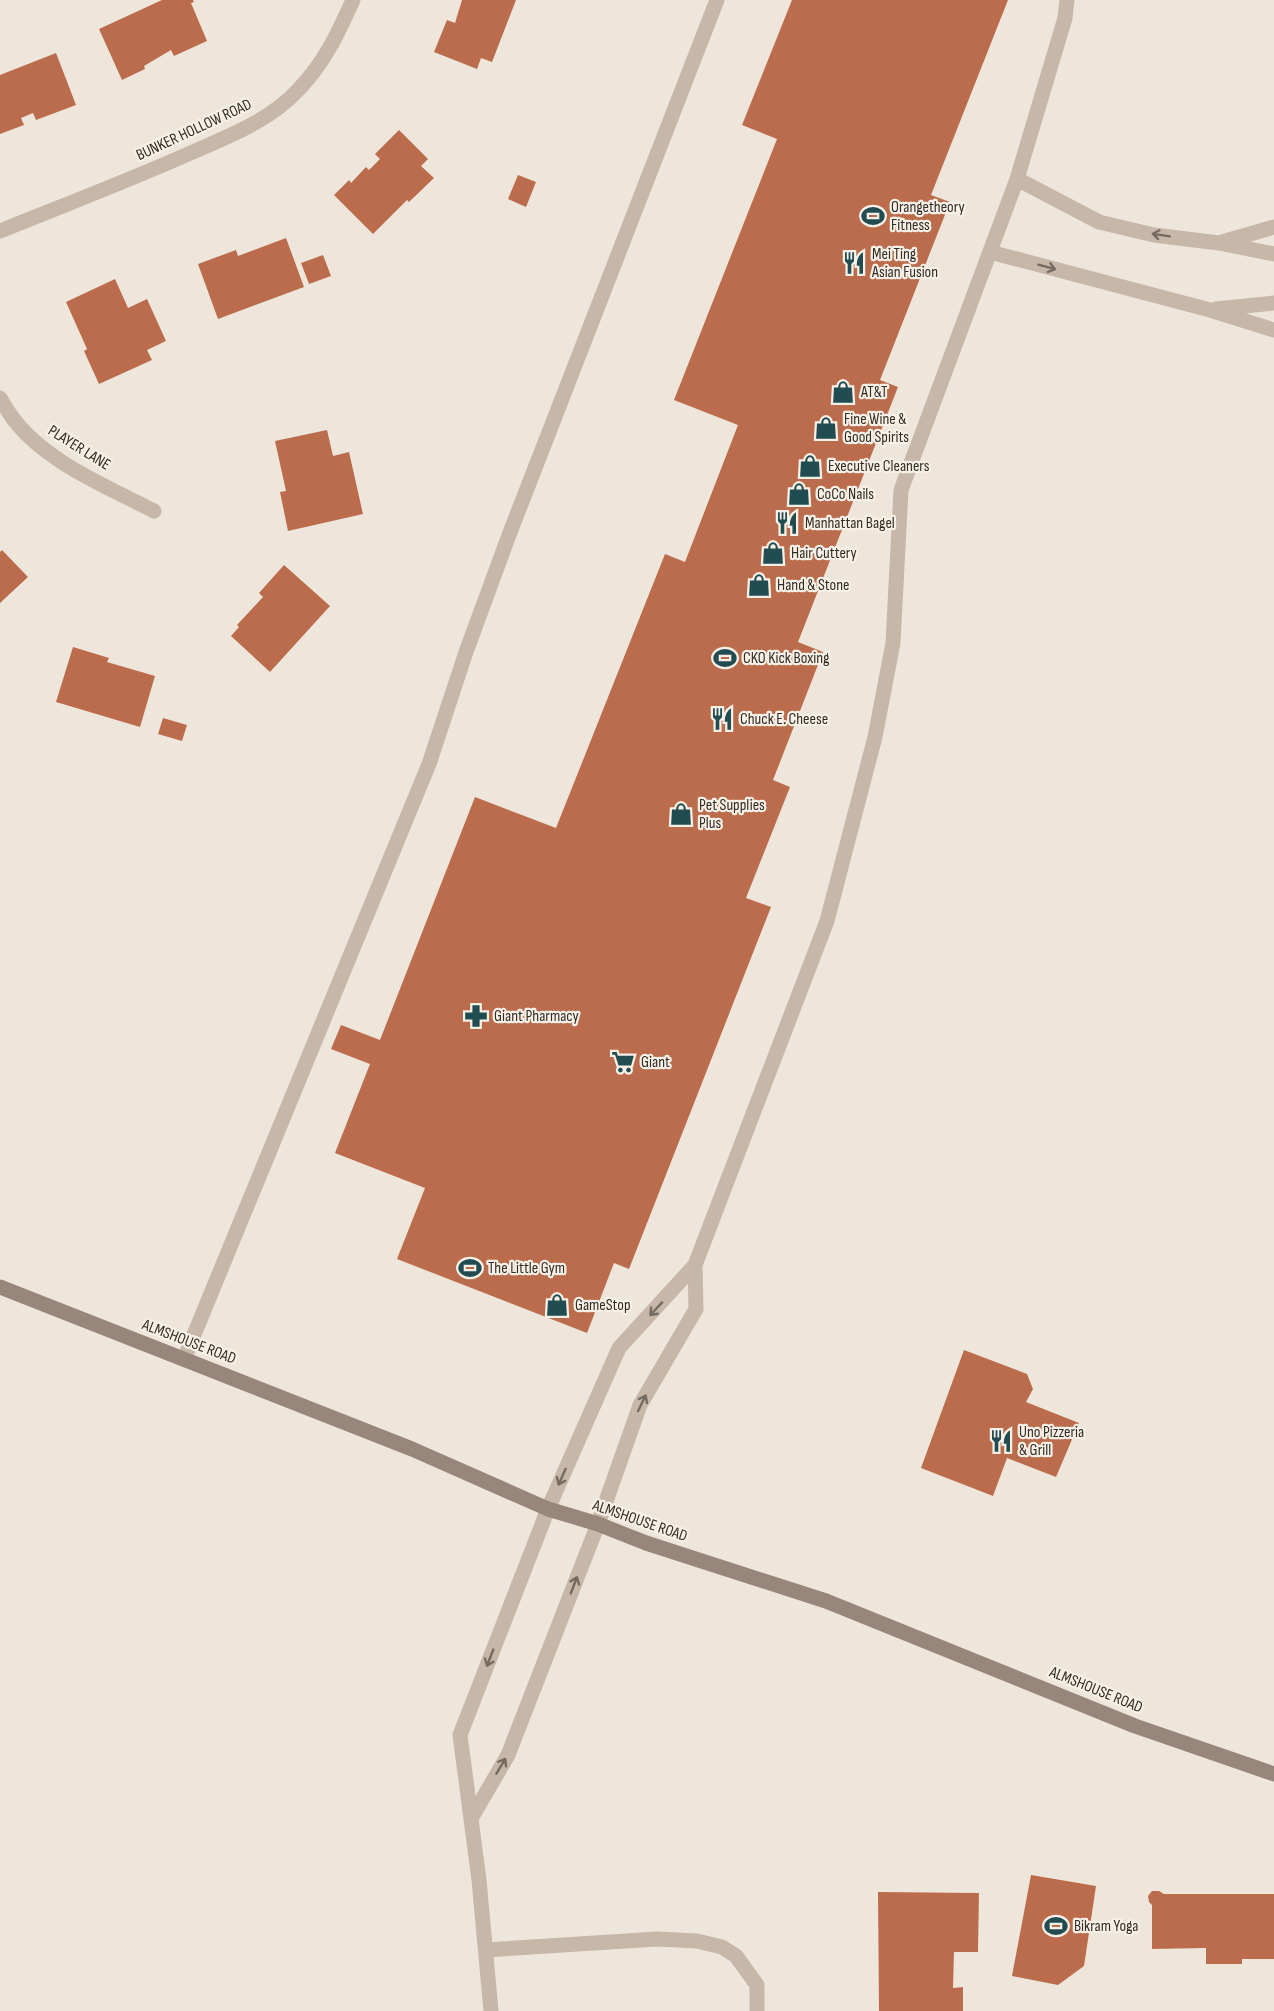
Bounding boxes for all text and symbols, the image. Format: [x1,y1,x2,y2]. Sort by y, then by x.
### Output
street label: BUNKER HOLLOW ROAD [133,95,255,165]
place label: Orangetheory Fitness [891,198,965,235]
sports icon: Orangetheory Fitness [860,203,886,229]
one-way arrow [1151,230,1171,241]
place label: Mei Ting Asian Fusion [871,245,938,282]
restaurant icon: Mei Ting Asian Fusion [841,250,867,276]
one-way arrow [1037,262,1056,273]
shop icon: AT&T [830,379,856,405]
place label: AT&T [860,383,888,402]
place label: Fine Wine & Good Spirits [844,410,909,447]
shop icon: Fine Wine & Good Spirits [813,415,839,441]
street label: PLAYER LANE [44,421,114,475]
shop icon: Executive Cleaners [797,453,823,479]
place label: Executive Cleaners [828,457,930,476]
shop icon: CoCo Nails [786,481,812,507]
place label: CoCo Nails [817,485,874,504]
restaurant icon: Manhattan Bagel [774,510,800,536]
place label: Manhattan Bagel [805,514,895,533]
shop icon: Hair Cuttery [760,540,786,566]
place label: Hair Cuttery [791,544,857,563]
shop icon: Hand & Stone [746,572,772,598]
place label: Hand & Stone [777,576,850,595]
sports icon: CKO Kick Boxing [712,645,738,671]
place label: CKO Kick Boxing [743,649,829,668]
restaurant icon: Chuck E. Cheese [709,706,735,732]
place label: Chuck E. Cheese [740,710,828,729]
place label: Pet Supplies Plus [699,796,765,833]
shop icon: Pet Supplies Plus [668,801,694,827]
pharmacy icon: Giant Pharmacy [463,1003,489,1029]
place label: Giant Pharmacy [494,1007,579,1026]
supermarket icon: Giant [610,1049,636,1075]
place label: Giant [641,1053,670,1072]
sports icon: The Little Gym [457,1255,483,1281]
place label: The Little Gym [488,1259,565,1278]
shop icon: GameStop [544,1292,570,1318]
place label: GameStop [575,1296,631,1315]
one-way arrow [649,1301,663,1316]
street label: ALMSHOUSE ROAD [139,1315,239,1369]
one-way arrow [637,1394,648,1412]
place label: Uno Pizzeria & Grill [1019,1423,1084,1460]
restaurant icon: Uno Pizzeria & Grill [988,1428,1014,1454]
one-way arrow [556,1468,567,1486]
street label: ALMSHOUSE ROAD [589,1496,690,1546]
one-way arrow [569,1577,580,1595]
one-way arrow [484,1648,495,1667]
street label: ALMSHOUSE ROAD [1046,1662,1145,1717]
one-way arrow [496,1758,508,1775]
sports icon: Bikram Yoga [1043,1913,1069,1939]
place label: Bikram Yoga [1074,1917,1138,1936]

